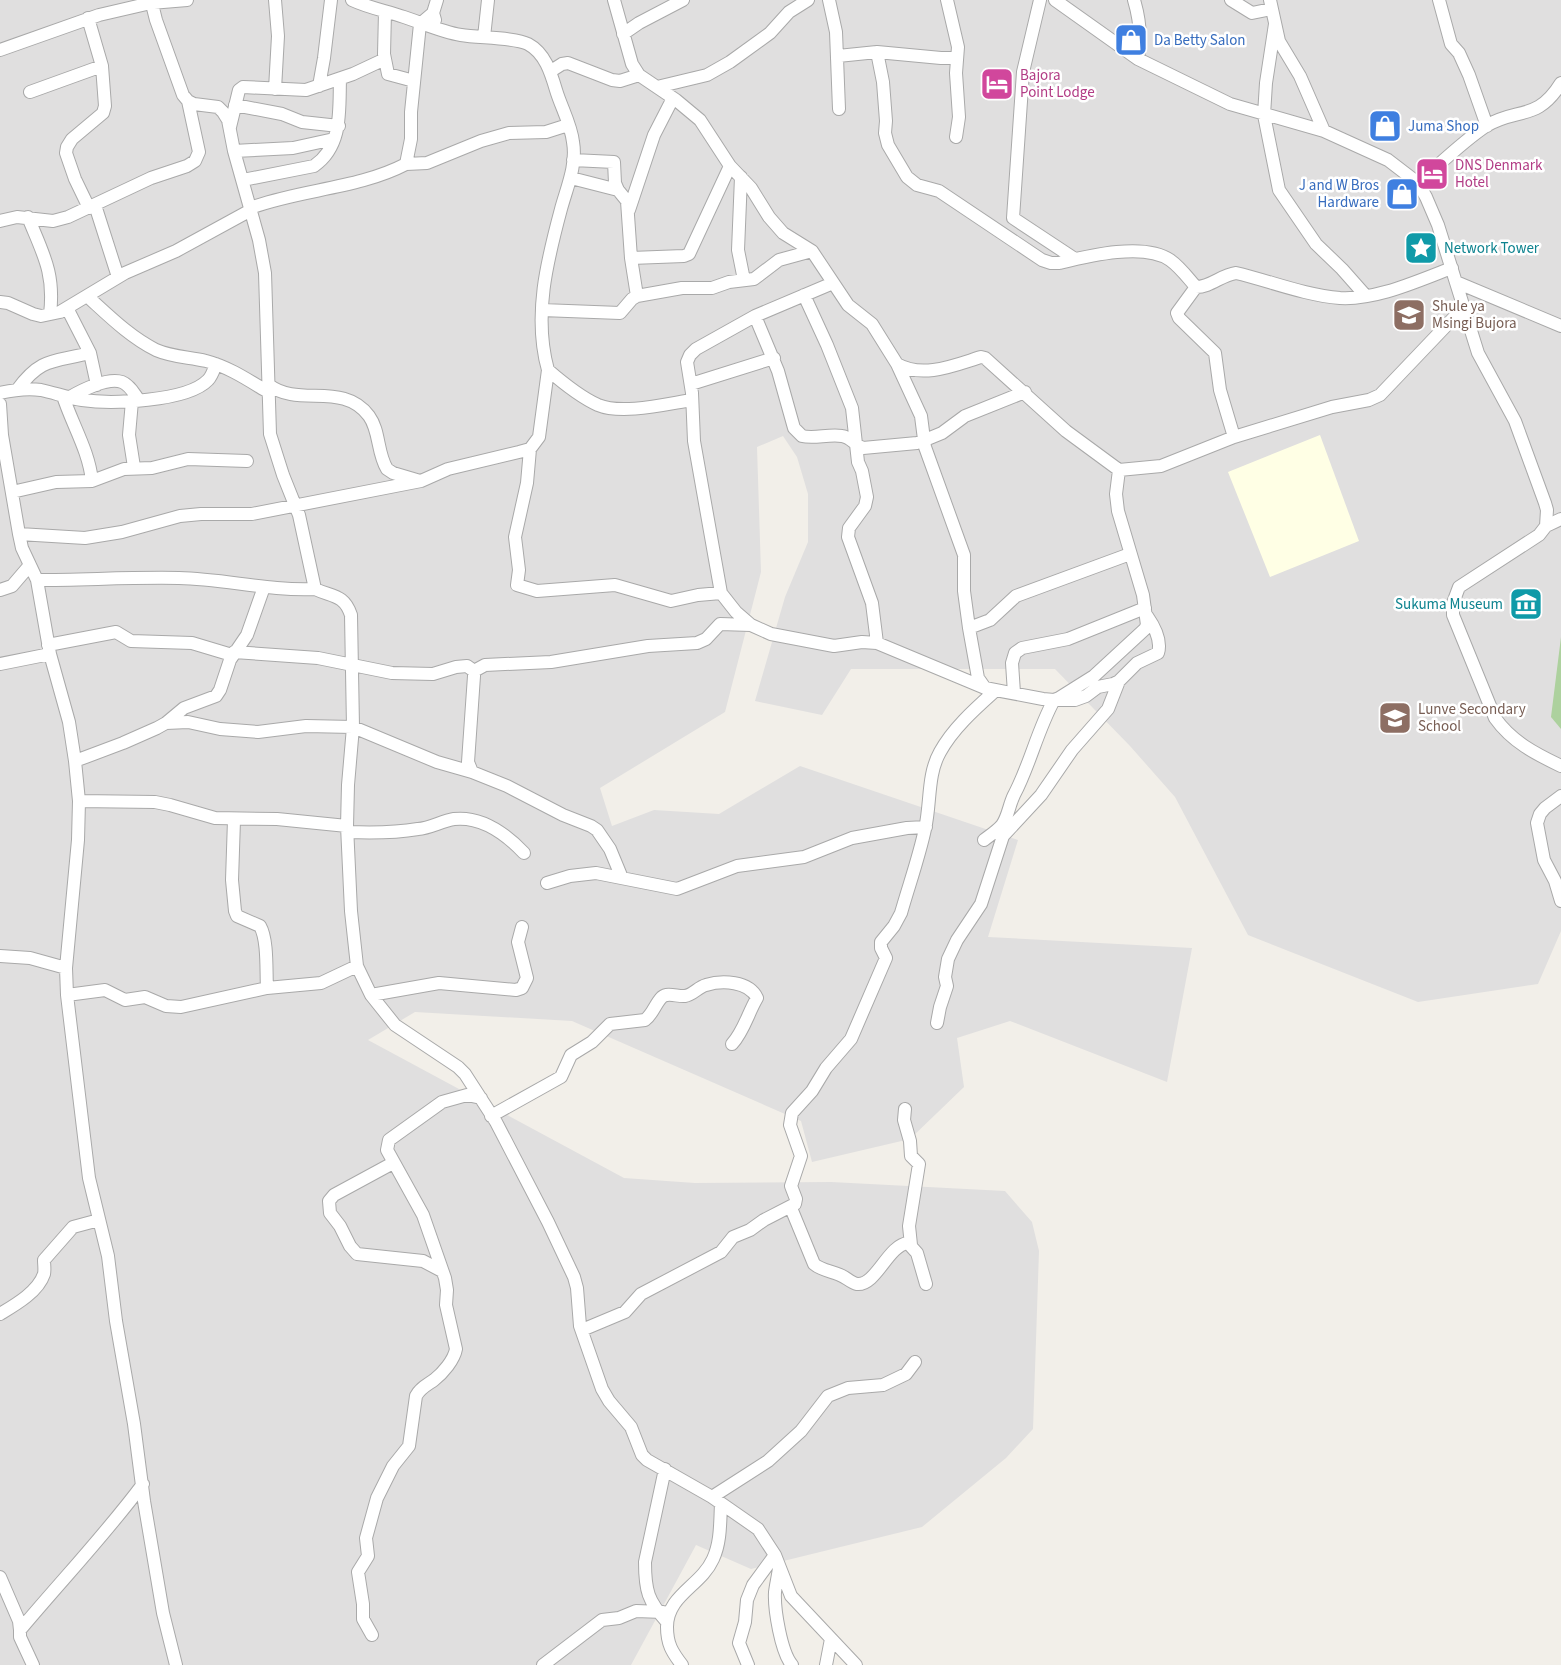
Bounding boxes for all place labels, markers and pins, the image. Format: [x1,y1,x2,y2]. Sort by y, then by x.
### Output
shop icon: Da Betty Salon [1113,22,1149,58]
place label: Da Betty Salon [1154,30,1245,51]
place label: Bajora Point Lodge [1020,65,1095,103]
hotel icon: Bajora Point Lodge [979,66,1015,102]
shop icon: Juma Shop [1367,108,1403,144]
place label: Juma Shop [1408,116,1479,137]
place label: DNS Denmark Hotel [1455,155,1543,193]
hotel icon: DNS Denmark Hotel [1414,156,1450,192]
place label: J and W Bros Hardware [1299,175,1379,213]
shop icon: J and W Bros Hardware [1384,176,1420,212]
place icon: Network Tower [1403,230,1439,266]
place label: Network Tower [1444,238,1540,259]
place label: Shule ya Msingi Bujora [1432,296,1517,334]
school or university icon: Shule ya Msingi Bujora [1391,297,1427,333]
museum icon: Sukuma Museum [1508,586,1544,622]
place label: Sukuma Museum [1395,594,1503,615]
place label: Lunve Secondary School [1418,699,1526,737]
school or university icon: Lunve Secondary School [1377,700,1413,736]

